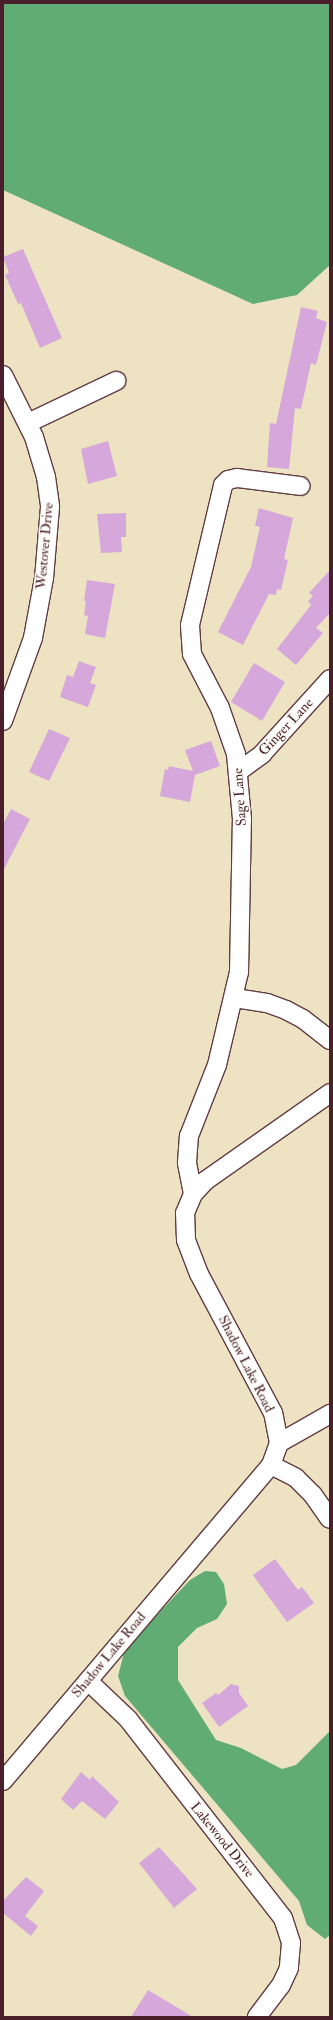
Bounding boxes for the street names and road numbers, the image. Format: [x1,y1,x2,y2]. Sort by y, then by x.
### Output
street label: Westover Drive [33,502,57,590]
street label: Ginger Lane [255,695,317,759]
street label: Sage Lane [230,767,250,827]
street label: Shadow Lake Road [214,1313,278,1415]
street label: Shadow Lake Road [68,1609,150,1701]
street label: Lakewood Drive [186,1799,258,1881]

